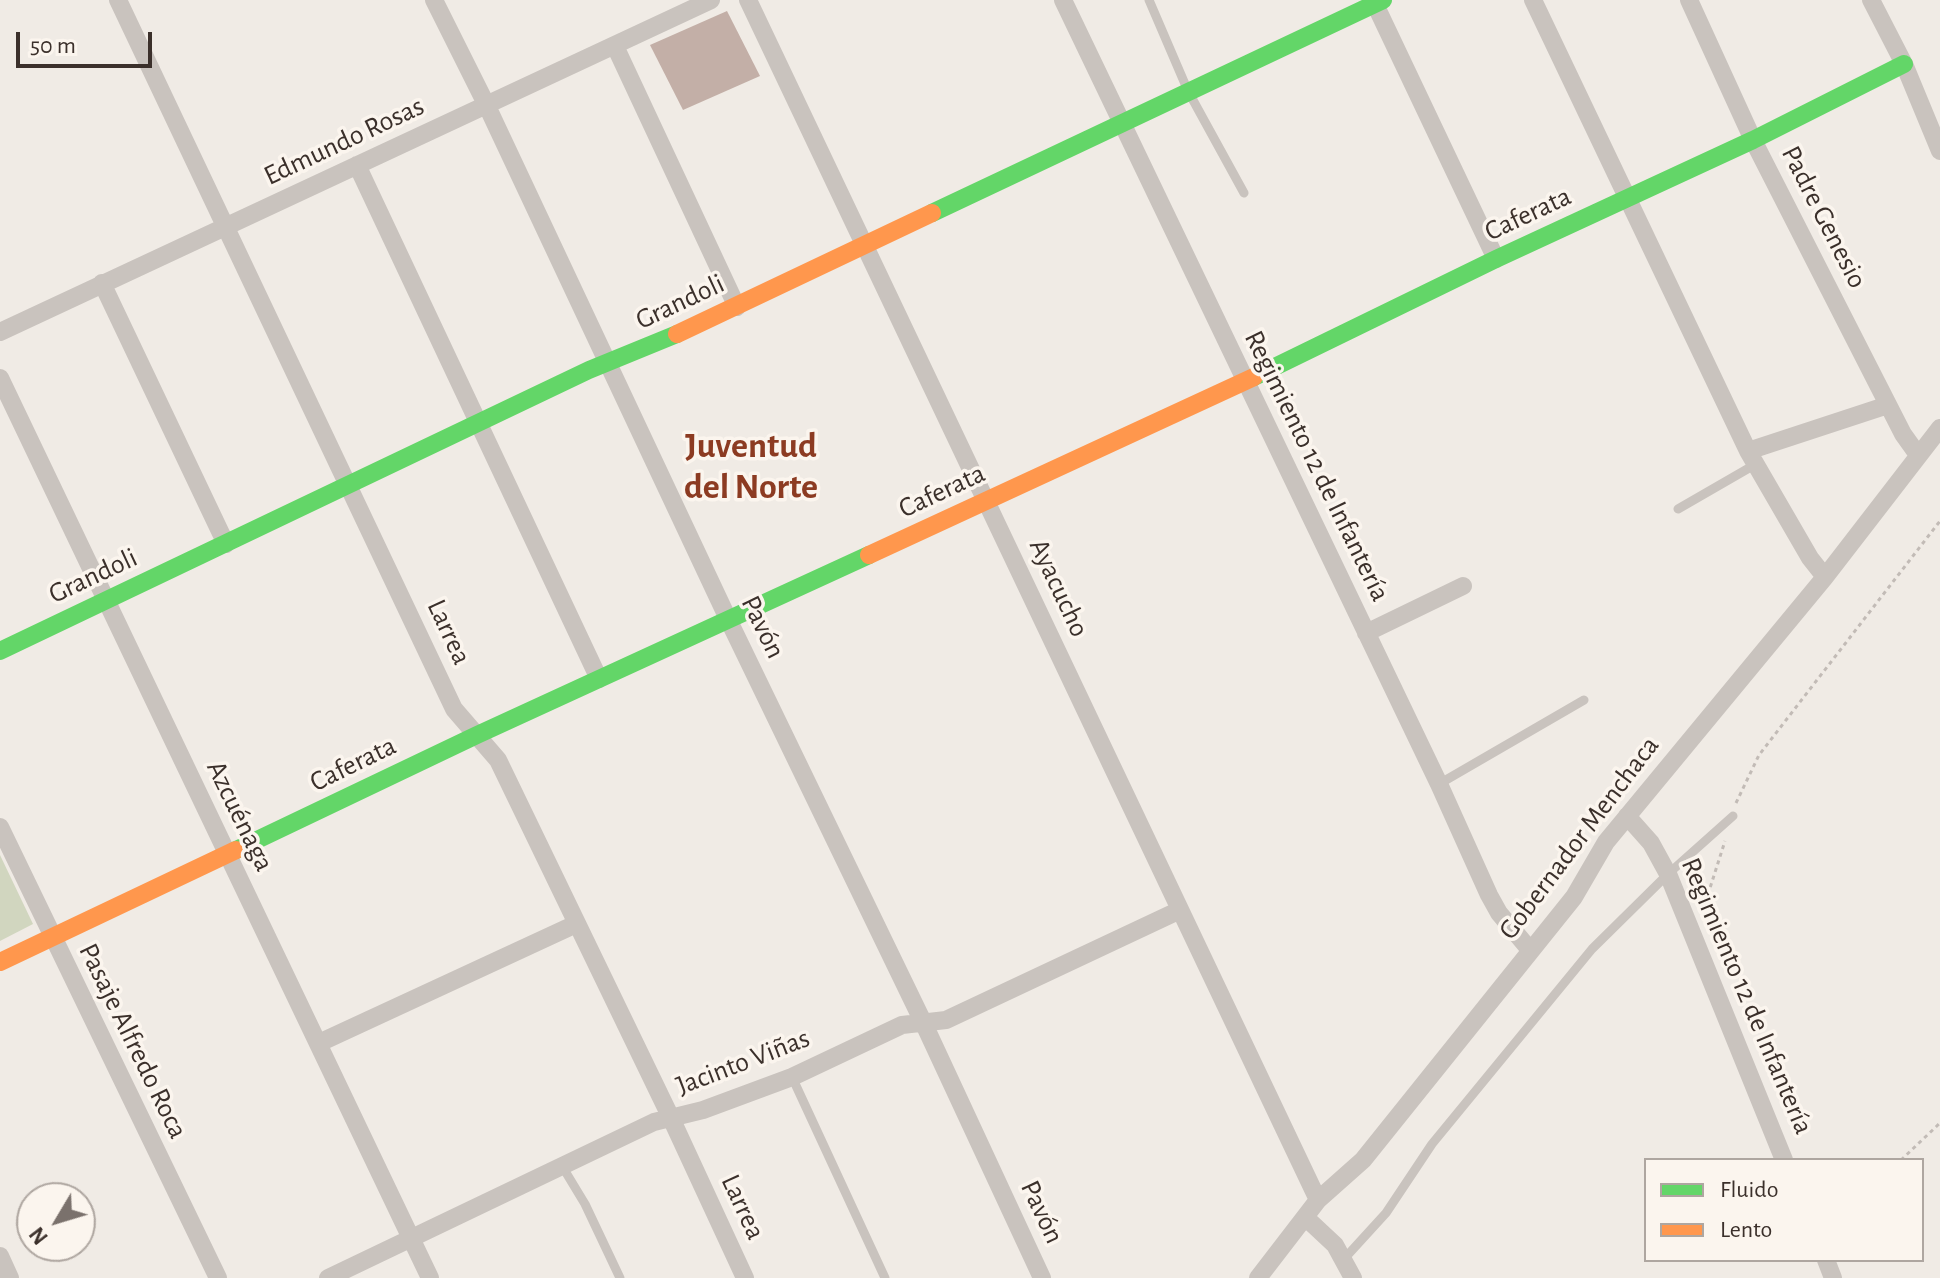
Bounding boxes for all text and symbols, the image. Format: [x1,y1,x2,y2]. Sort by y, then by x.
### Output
scale bar [20,16,156,66]
text: 50 m [30,34,76,58]
street label: Edmundo Rosas [259,89,429,193]
street label: Padre Genesio [1774,140,1874,294]
street label: Caferata [1479,179,1577,249]
street label: Grandoli [630,267,730,337]
street label: Regimiento 12 de Infantería [1237,325,1397,607]
district label: Juventud del Norte [684,424,818,509]
street label: Caferata [893,456,991,526]
street label: Ayacucho [1022,534,1096,642]
street label: Grandoli [43,541,143,611]
street label: Pavón [733,590,793,664]
street label: Larrea [419,594,479,670]
street label: Caferata [304,729,402,799]
street label: Gobernador Menchaca [1492,730,1666,946]
street label: Azcuénaga [199,755,281,877]
street label: Regimiento 12 de Infantería [1674,853,1820,1139]
street label: Pasaje Alfredo Roca [71,938,195,1144]
street label: Jacinto Viñas [672,1021,814,1103]
legend [1644,1158,1924,1262]
street label: Larrea [713,1169,773,1245]
street label: Pavón [1013,1175,1071,1249]
text: Fluido [1720,1178,1779,1202]
north arrow [16,1182,96,1262]
text: Lento [1720,1218,1772,1242]
text: N [25,1223,52,1248]

